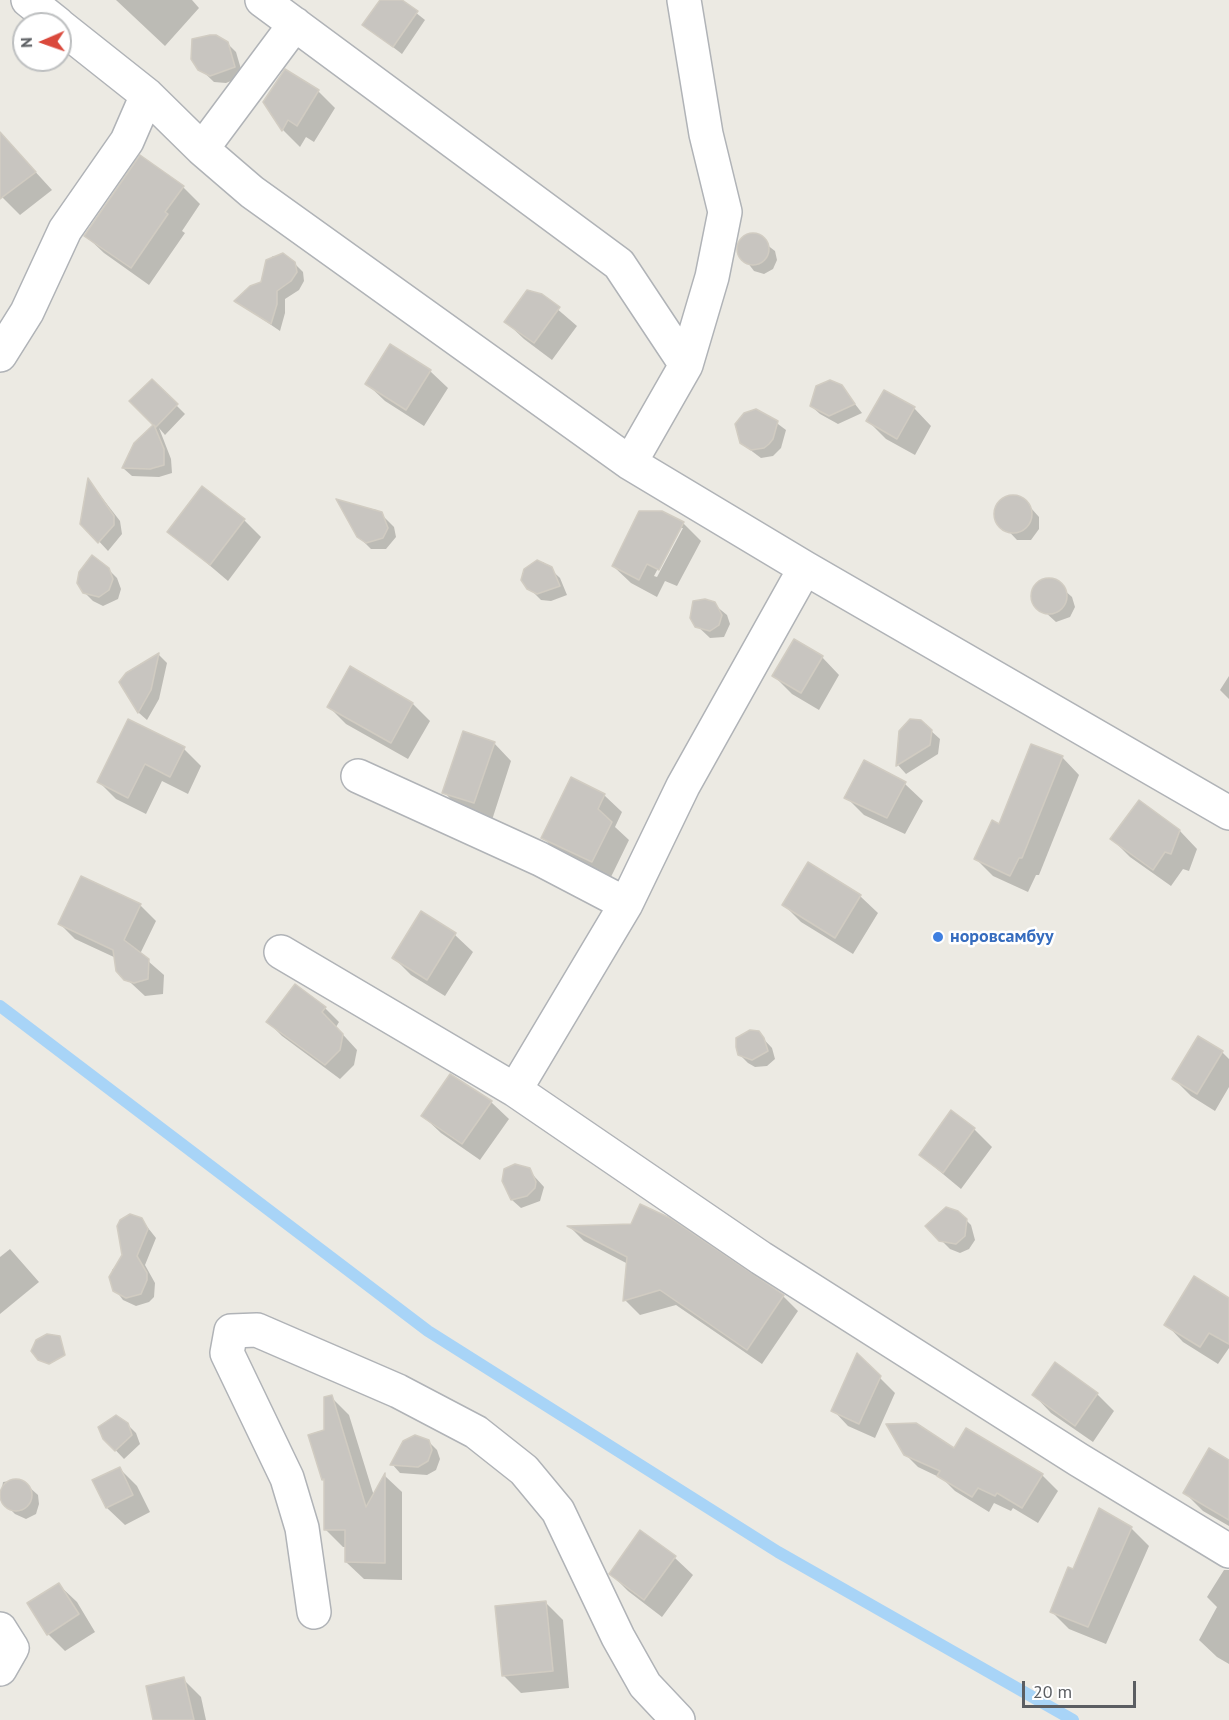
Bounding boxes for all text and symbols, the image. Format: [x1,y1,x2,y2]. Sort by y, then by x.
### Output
north arrow [12,12,72,72]
text: N [16,37,36,48]
place label: норовсамбуу [950,926,1054,948]
marker: норовсамбуу [931,930,945,944]
scale bar [1025,1669,1139,1707]
text: 20 m [1033,1680,1072,1703]

